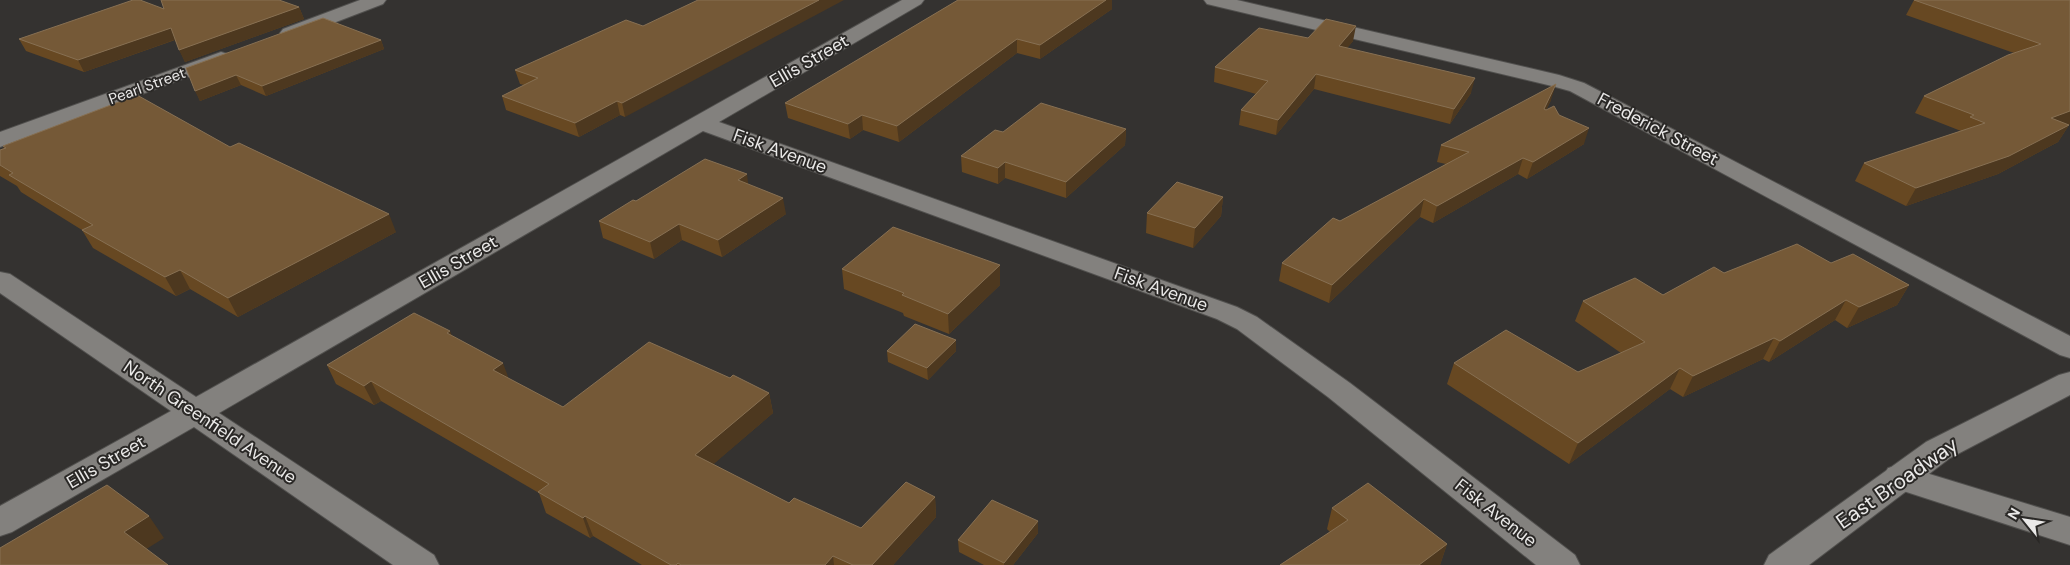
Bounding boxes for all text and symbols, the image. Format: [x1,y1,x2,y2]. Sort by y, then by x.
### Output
street label: Ellis Street [765,29,853,93]
street label: Pearl Street [106,63,188,109]
street label: Frederick Street [1593,87,1723,171]
street label: Fisk Avenue [730,123,830,179]
street label: Ellis Street [414,230,502,294]
street label: Fisk Avenue [1111,261,1211,317]
street label: North Greenfield Avenue [119,355,301,489]
street label: Ellis Street [62,430,150,494]
street label: East Broadway [1831,430,1964,535]
street label: Fisk Avenue [1450,473,1542,553]
north arrow [2000,495,2050,545]
text: N [2003,505,2024,522]

